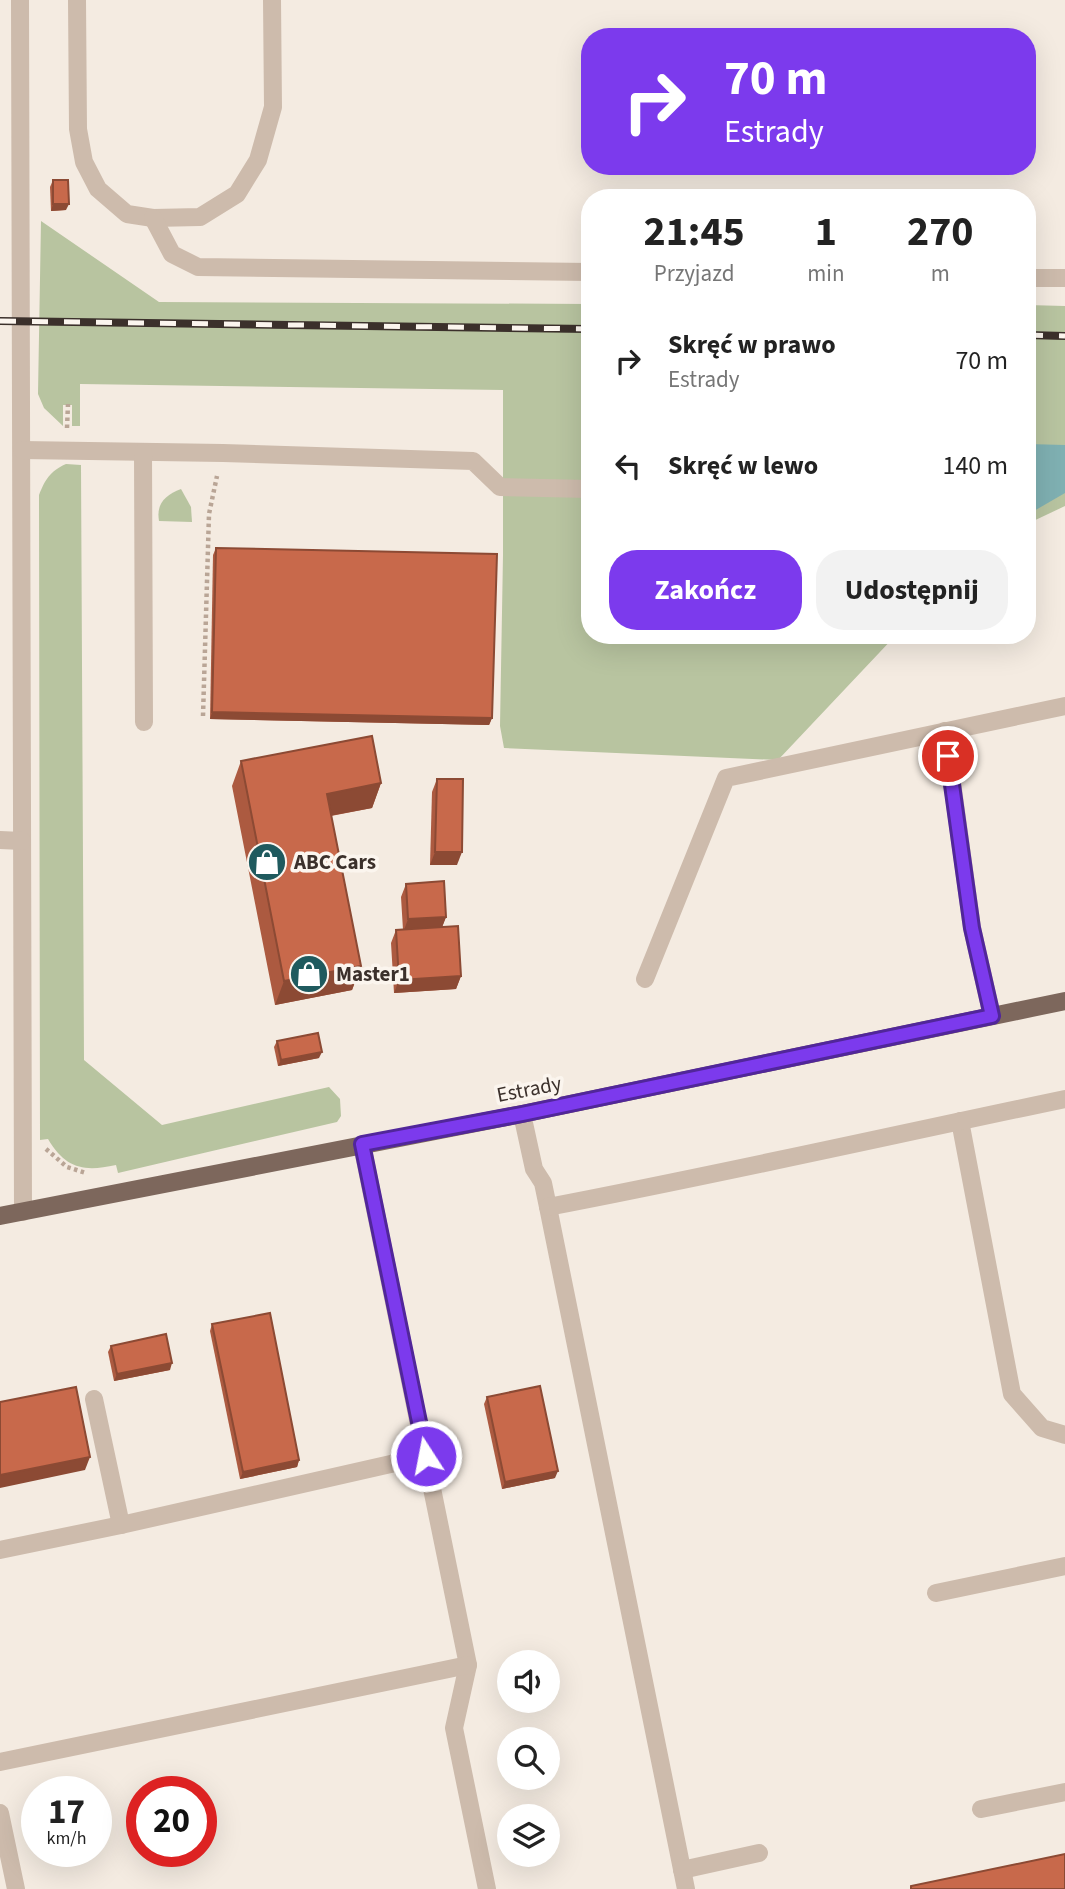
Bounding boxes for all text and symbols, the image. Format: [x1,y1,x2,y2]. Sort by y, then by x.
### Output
text: 70 m [724,44,828,114]
icon: right [609,56,700,147]
text: Estrady [724,109,824,155]
text: 21:45 [643,202,745,262]
text: 1 [815,202,837,262]
text: 270 [907,202,974,262]
text: Przyjazd [654,257,734,290]
text: min [807,257,845,290]
text: m [931,257,950,290]
text: Skręć w prawo [668,326,836,363]
icon: right [609,342,647,380]
text: 70 m [955,342,1008,379]
text: Estrady [668,363,740,396]
icon: left [609,447,647,485]
text: Skręć w lewo [668,447,818,484]
text: 140 m [942,447,1008,484]
button: Zakończ [609,550,802,630]
button: Udostępnij [816,550,1008,630]
pin [918,726,978,786]
icon: arrive [929,737,967,775]
shop icon: ABC Cars [246,841,288,883]
place label: ABC Cars [293,847,376,877]
shop icon: Master1 [288,953,330,995]
place label: Master1 [336,959,410,989]
street label: Estrady [494,1068,564,1110]
position arrow [389,1419,463,1493]
map controls [497,1650,560,1867]
button: sound [497,1650,560,1713]
button: search [497,1727,560,1790]
speed limit sign: 20 [126,1776,217,1867]
text: 17 [48,1787,85,1837]
button: layers [497,1804,560,1867]
text: km/h [47,1826,86,1851]

